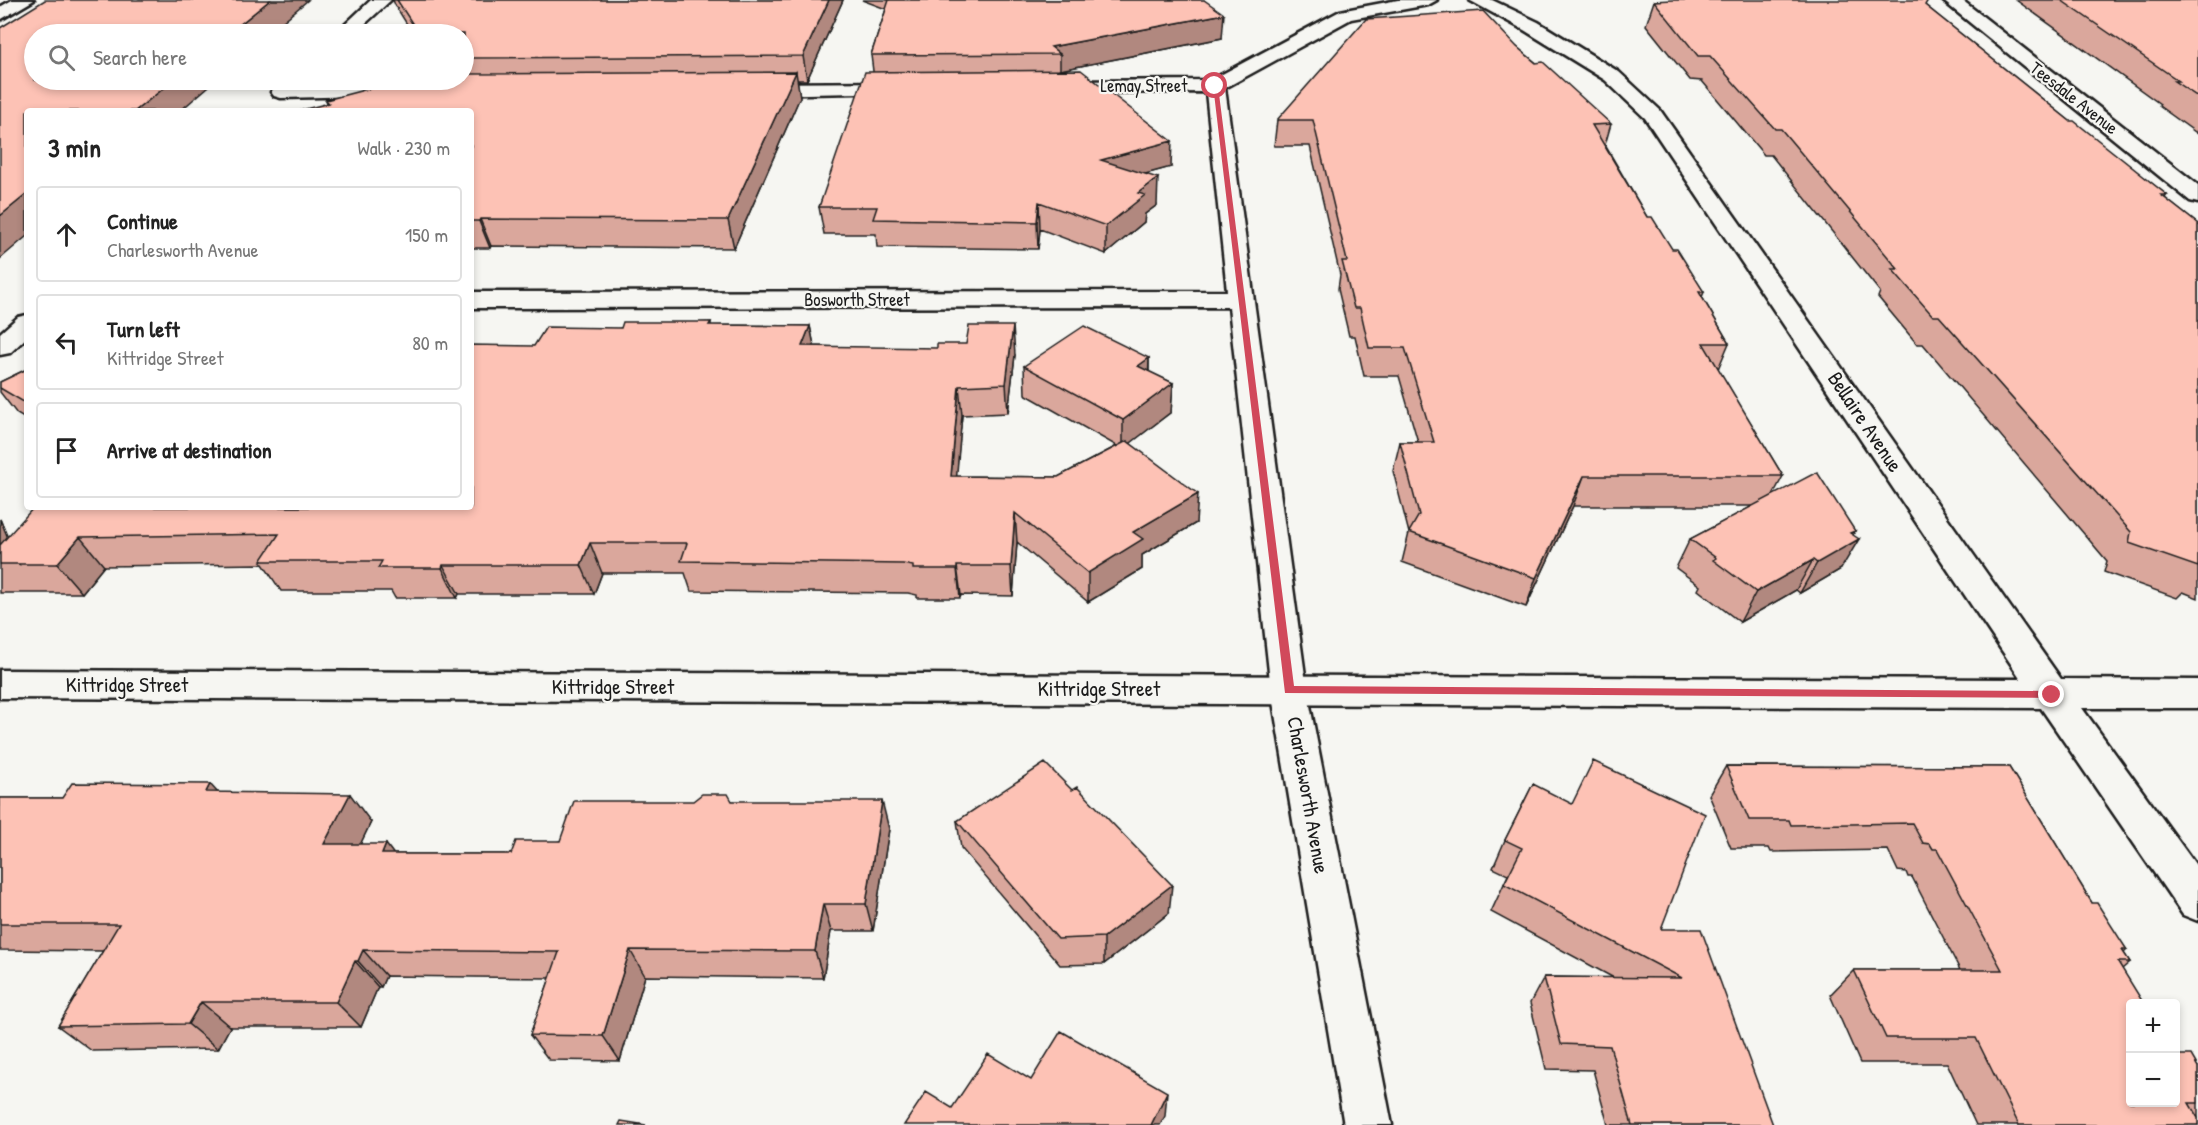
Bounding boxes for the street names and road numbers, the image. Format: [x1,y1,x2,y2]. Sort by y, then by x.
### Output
street label: Teesdale Avenue [2025,55,2124,140]
street label: Lemay Street [1101,73,1188,98]
street label: Bosworth Street [804,287,911,312]
street label: Bellaire Avenue [1821,366,1910,478]
street label: Kittridge Street [66,670,189,699]
street label: Kittridge Street [552,672,675,701]
street label: Kittridge Street [1038,674,1161,703]
street label: Charlesworth Avenue [1280,714,1337,876]

